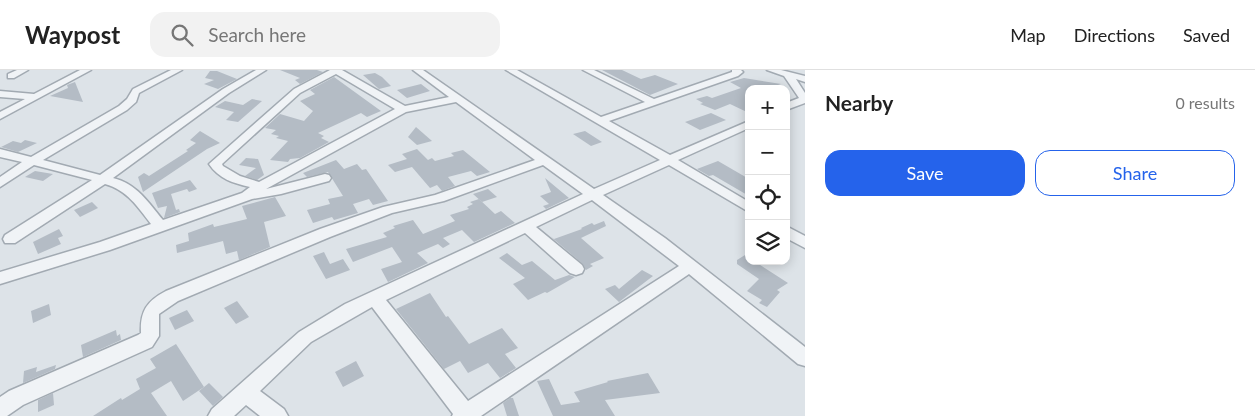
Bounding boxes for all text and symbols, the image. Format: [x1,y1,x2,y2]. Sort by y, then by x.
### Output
search box [150,12,500,57]
text: Waypost [25,20,120,49]
icon: search [168,21,196,49]
text: Search here [208,23,306,46]
text: Map [1010,24,1046,46]
text: Directions [1074,24,1155,46]
text: Saved [1183,24,1230,46]
map controls [745,85,790,265]
button: + [745,85,790,130]
text: Nearby [825,90,893,115]
text: 0 results [1175,93,1235,112]
button: − [745,130,790,175]
button: Save [825,150,1025,196]
button: Share [1035,150,1235,196]
button: locate [745,175,790,220]
button: layers [745,220,790,265]

